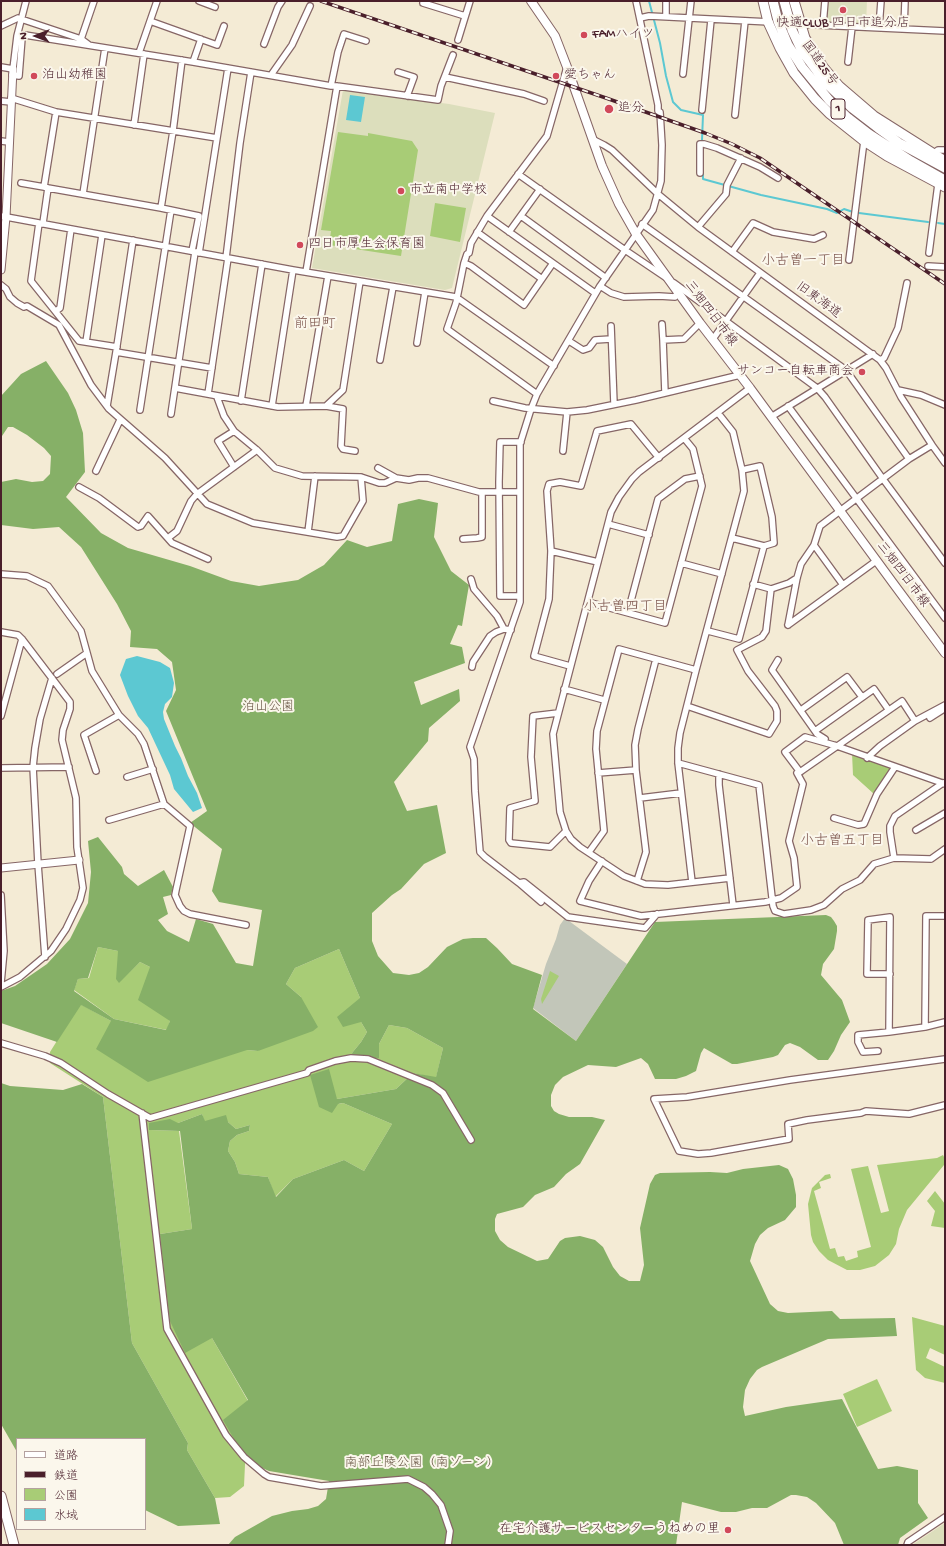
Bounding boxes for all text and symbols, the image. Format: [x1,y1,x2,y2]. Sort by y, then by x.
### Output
marker: 快適CLUB 四日市追分店 [838,5,848,15]
north arrow [16,16,56,56]
place label: 快適CLUB 四日市追分店 [776,16,910,32]
place label: FAMハイツ [592,27,654,43]
marker: FAMハイツ [579,30,589,40]
text: N [18,32,30,40]
street label: 国道25号 [797,38,841,90]
place label: 泊山幼稚園 [42,68,107,84]
place label: 愛ちゃん [564,68,616,84]
marker: 泊山幼稚園 [29,71,39,81]
marker: 愛ちゃん [551,71,561,81]
road number: 1 [831,99,845,119]
place label: 追分 [618,101,644,117]
marker: 追分 [603,103,615,115]
place label: 市立南中学校 [409,183,487,199]
marker: 市立南中学校 [396,186,406,196]
place label: 四日市厚生会保育園 [308,237,425,253]
marker: 四日市厚生会保育園 [295,240,305,250]
district label: 小古曽一丁目 [761,254,845,270]
street label: 三畑四日市線 [680,278,740,350]
street label: 旧東海道 [792,279,844,323]
district label: 前田町 [294,317,336,333]
place label: サンコー自転車商会 [737,364,854,380]
marker: サンコー自転車商会 [857,367,867,377]
street label: 三畑四日市線 [872,539,932,611]
district label: 小古曽四丁目 [583,600,667,616]
park label: 泊山公園 [242,700,294,716]
district label: 小古曽五丁目 [800,834,884,850]
legend [16,1438,146,1530]
text: 道路 [54,1450,78,1464]
park label: 南部丘陵公園（南ゾーン） [345,1456,499,1472]
text: 鉄道 [54,1470,78,1484]
text: 公園 [54,1490,78,1504]
text: 水域 [54,1510,78,1524]
place label: 在宅介護サービスセンターうねめの里 [499,1522,720,1538]
marker: 在宅介護サービスセンターうねめの里 [723,1525,733,1535]

